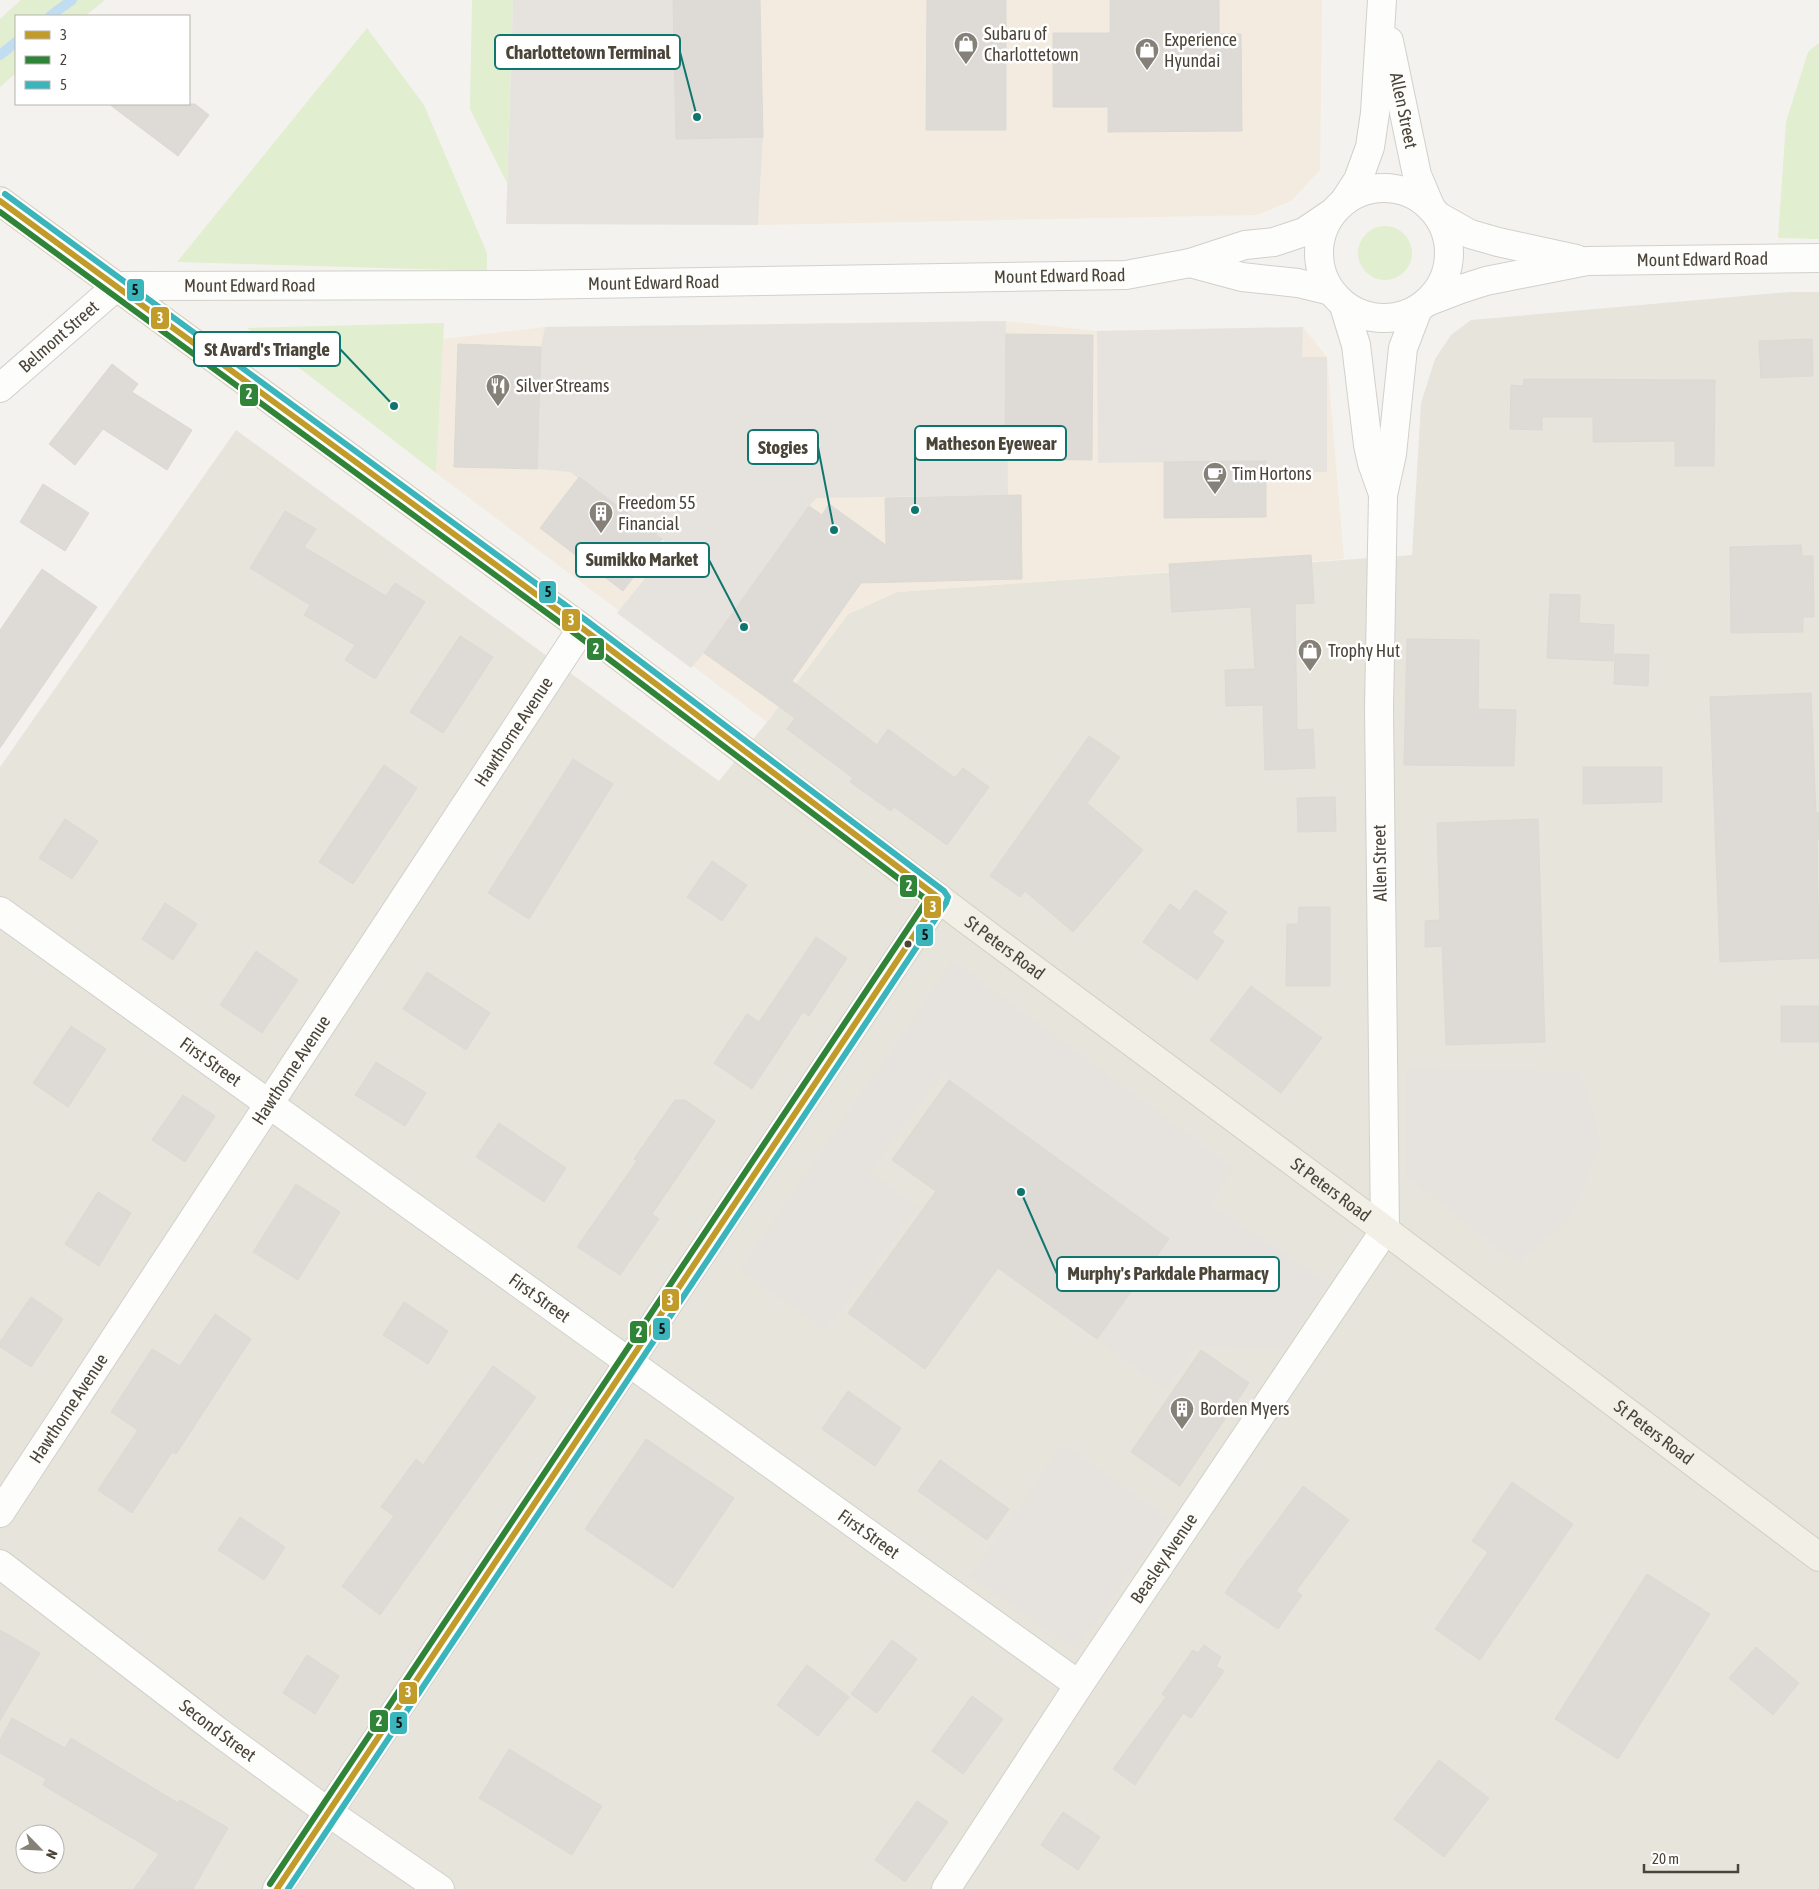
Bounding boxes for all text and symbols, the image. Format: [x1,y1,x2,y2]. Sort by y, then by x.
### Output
legend [15,15,190,105]
place label: Subaru of Charlottetown [984,23,1079,65]
text: 3 [60,26,67,43]
place label: Experience Hyundai [1164,29,1237,71]
shop icon: Subaru of Charlottetown [953,31,979,65]
callout: Charlottetown Terminal [495,35,680,69]
shop icon: Experience Hyundai [1134,37,1160,71]
text: Charlottetown Terminal [505,41,672,63]
text: 2 [60,51,67,68]
street label: Allen Street [1386,71,1422,150]
text: 5 [60,76,67,93]
street label: Mount Edward Road [1636,248,1768,270]
street label: Mount Edward Road [994,264,1126,287]
street label: Mount Edward Road [588,271,720,294]
street label: Mount Edward Road [184,275,316,296]
line badge: 5 [126,278,145,302]
text: 5 [132,282,139,298]
street label: Belmont Street [14,296,103,377]
line badge: 3 [150,306,170,330]
text: 3 [157,310,163,326]
callout: St Avard's Triangle [194,332,340,366]
text: St Avard's Triangle [204,338,330,360]
restaurant icon: Silver Streams [485,373,511,407]
place label: Silver Streams [516,375,609,396]
line badge: 2 [239,383,259,407]
text: 2 [246,386,253,402]
callout: Matheson Eyewear [915,426,1066,460]
callout: Stogies [748,430,818,464]
text: Matheson Eyewear [926,432,1057,454]
text: Stogies [758,436,808,458]
cafe icon: Tim Hortons [1202,461,1228,495]
place label: Tim Hortons [1232,463,1312,484]
place label: Freedom 55 Financial [618,492,696,534]
building icon: Freedom 55 Financial [588,500,614,534]
callout: Sumikko Market [576,543,709,577]
text: Sumikko Market [586,548,699,570]
line badge: 5 [538,580,557,604]
text: 5 [545,584,552,600]
line badge: 3 [561,608,581,632]
text: 3 [568,612,574,628]
line badge: 2 [586,637,605,661]
shop icon: Trophy Hut [1297,638,1323,672]
place label: Trophy Hut [1328,640,1400,661]
text: 2 [593,641,600,657]
street label: Hawthorne Avenue [470,673,557,790]
street label: Allen Street [1368,824,1391,902]
line badge: 2 [899,874,918,898]
text: 2 [906,878,913,894]
line badge: 3 [923,895,942,919]
text: 3 [930,899,936,915]
street label: St Peters Road [961,911,1049,984]
line badge: 5 [915,923,934,947]
text: 5 [922,927,929,943]
unlabelled marker [903,939,913,949]
street label: Hawthorne Avenue [247,1011,334,1129]
street label: First Street [176,1033,245,1091]
street label: St Peters Road [1287,1153,1375,1226]
callout: Murphy's Parkdale Pharmacy [1057,1257,1279,1291]
text: Murphy's Parkdale Pharmacy [1067,1262,1269,1284]
street label: First Street [505,1269,575,1327]
line badge: 3 [661,1288,680,1312]
text: 3 [667,1292,673,1308]
line badge: 5 [652,1317,671,1341]
line badge: 2 [629,1320,648,1344]
text: 5 [659,1321,666,1337]
text: 2 [636,1324,643,1340]
street label: Hawthorne Avenue [25,1350,112,1467]
building icon: Borden Myers [1169,1396,1195,1430]
street label: St Peters Road [1610,1396,1698,1469]
place label: Borden Myers [1200,1398,1289,1419]
street label: First Street [834,1505,904,1563]
street label: Beasley Avenue [1126,1509,1201,1607]
line badge: 3 [398,1681,418,1705]
text: 3 [405,1684,411,1700]
street label: Second Street [175,1695,260,1766]
line badge: 2 [369,1709,389,1733]
line badge: 5 [389,1711,408,1735]
text: 2 [376,1713,383,1729]
text: 5 [396,1715,403,1731]
north arrow [15,1824,65,1874]
scale bar [1644,1842,1738,1874]
text: N [43,1847,61,1861]
text: 20 m [1652,1850,1679,1867]

